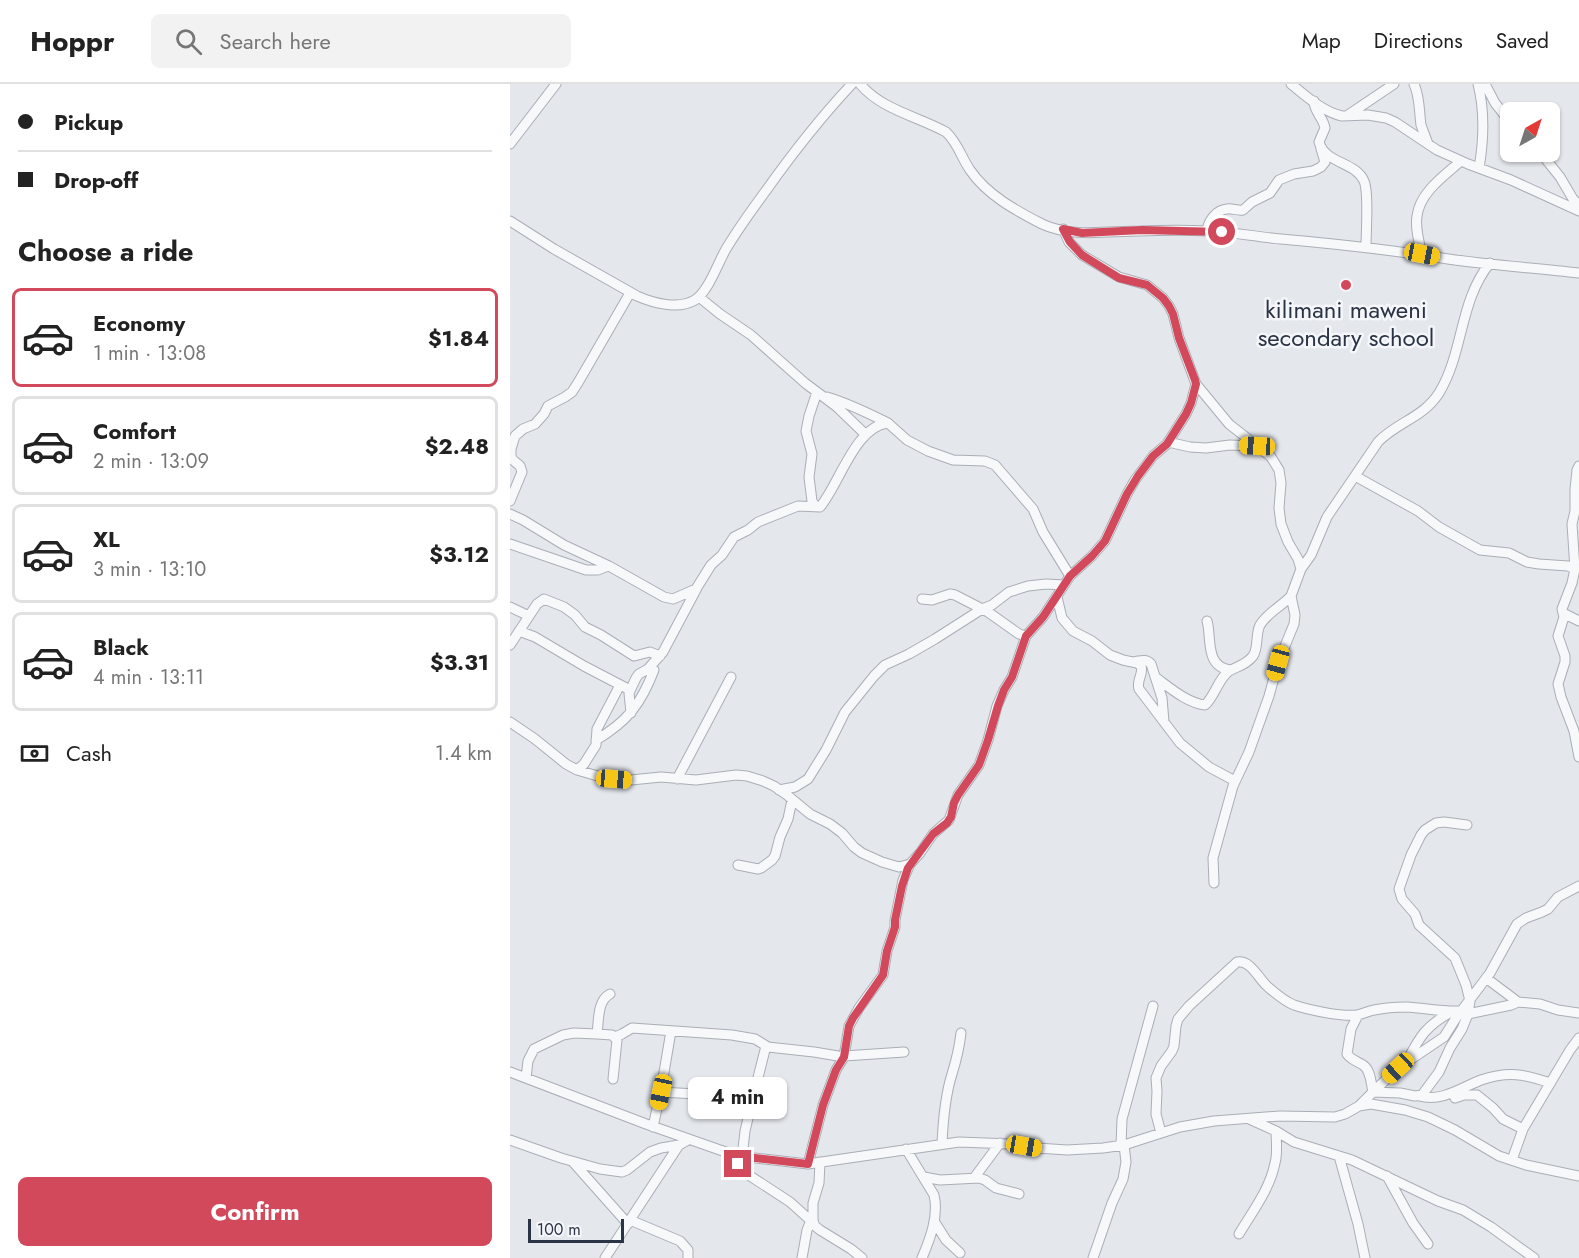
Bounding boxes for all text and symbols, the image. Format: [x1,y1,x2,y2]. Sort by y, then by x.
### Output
search box [151,14,571,68]
text: Hoppr [30,21,115,62]
icon: search [172,25,205,58]
text: Search here [220,25,331,57]
text: Map [1302,26,1341,56]
text: Directions [1374,26,1463,56]
text: Saved [1496,26,1549,56]
north arrow [1500,102,1560,162]
map controls [1500,102,1560,162]
text: Pickup [54,106,123,138]
text: Drop-off [54,164,138,196]
route start [1208,218,1235,245]
text: Choose a ride [18,232,193,271]
car [1403,242,1441,266]
marker: kilimani maweni secondary school [1339,278,1353,292]
place label: kilimani maweni secondary school [1258,292,1434,355]
text: Economy [93,307,185,339]
icon: car [21,311,75,365]
text: $1.84 [428,322,489,354]
text: 1 min · 13:08 [93,339,206,368]
text: Comfort [93,415,176,447]
icon: car [21,419,75,473]
text: $2.48 [425,430,489,462]
car [1239,436,1275,456]
text: 2 min · 13:09 [93,447,209,476]
text: XL [93,523,120,555]
icon: car [21,527,75,581]
text: $3.12 [429,538,489,570]
text: 3 min · 13:10 [93,555,206,584]
text: Black [93,631,149,663]
icon: car [21,635,75,689]
car [1265,643,1291,683]
text: $3.31 [430,646,489,678]
text: 4 min · 13:11 [93,663,204,692]
icon: cash [18,737,51,770]
text: Cash [66,737,112,769]
text: 1.4 km [435,739,492,768]
car [595,768,633,790]
car [1379,1049,1417,1087]
car [648,1073,674,1111]
callout: 4 min [688,1077,788,1119]
text: 4 min [711,1083,764,1112]
car [1005,1134,1043,1158]
route end [724,1150,751,1177]
button: Confirm [18,1177,492,1246]
scale bar [528,1216,624,1244]
text: 100 m [537,1218,581,1241]

